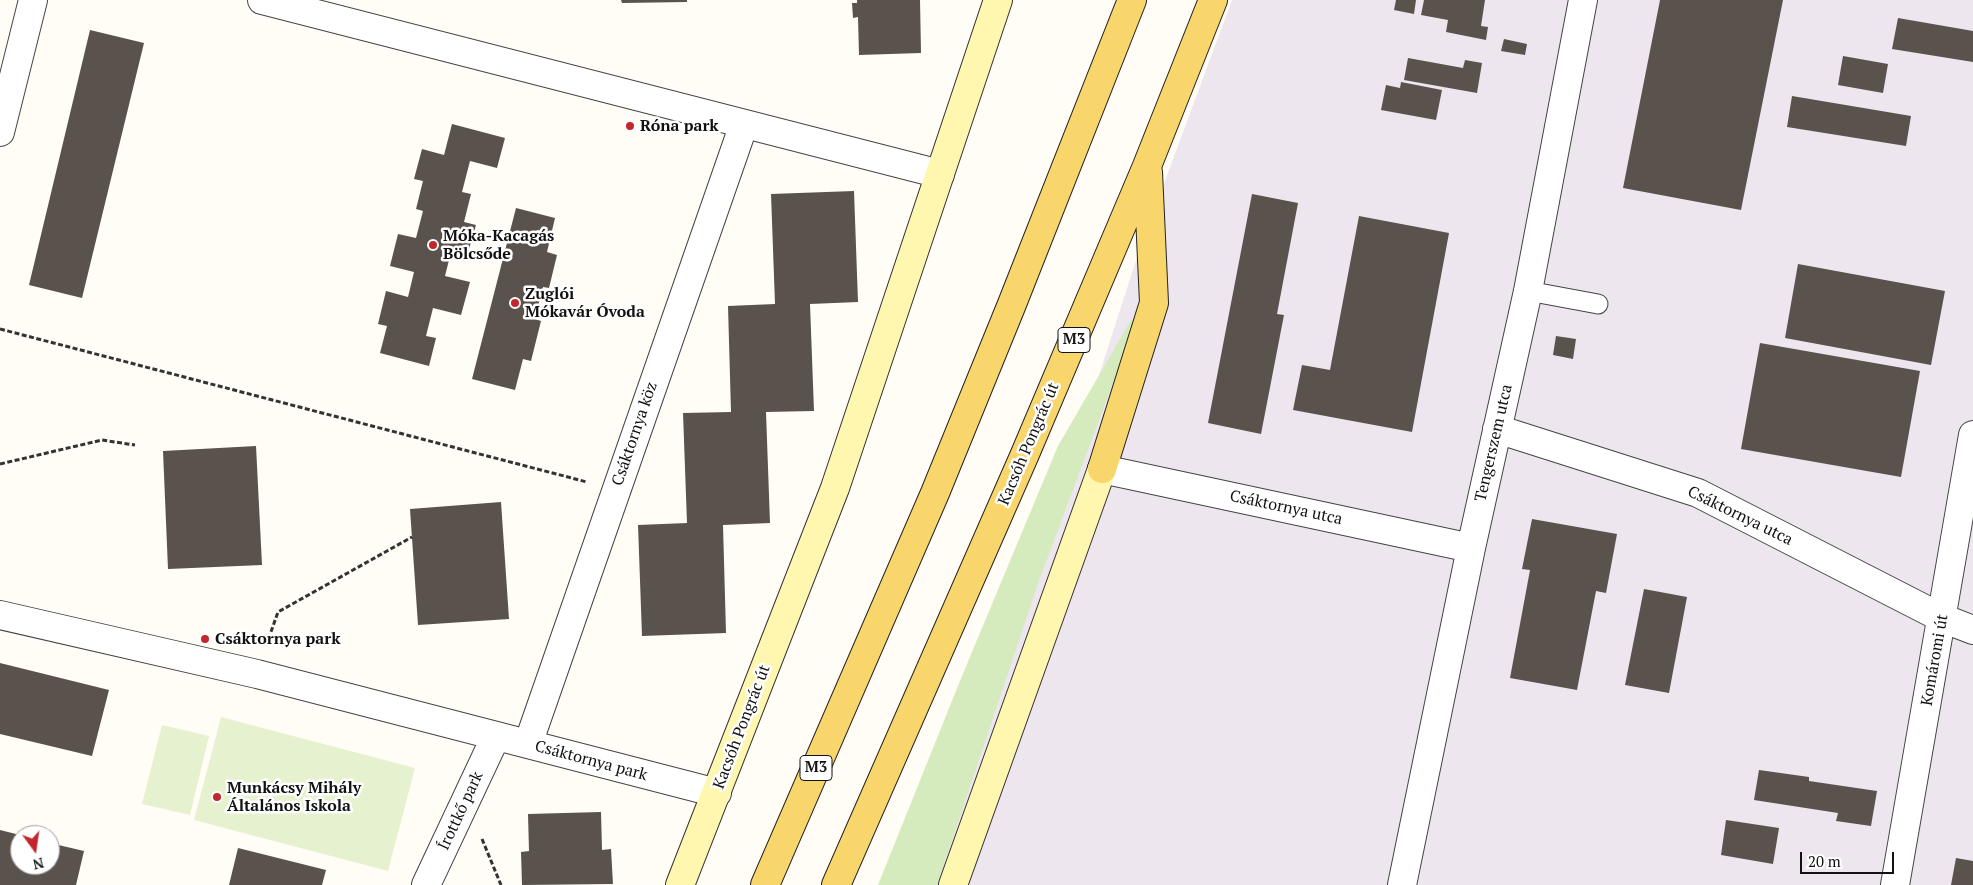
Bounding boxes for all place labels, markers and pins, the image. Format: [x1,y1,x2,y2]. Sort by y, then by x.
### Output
place label: Róna park [640,116,719,136]
marker: Róna park [624,120,636,132]
place label: Móka-Kacagás Bölcsőde [443,226,554,264]
marker: Móka-Kacagás Bölcsőde [427,239,439,251]
place label: Zuglói Mókavár Óvoda [525,284,645,322]
marker: Zuglói Mókavár Óvoda [509,297,521,309]
place label: Csáktornya park [215,629,341,649]
marker: Csáktornya park [199,633,211,645]
place label: Munkácsy Mihály Általános Iskola [227,778,361,816]
marker: Munkácsy Mihály Általános Iskola [211,791,223,803]

